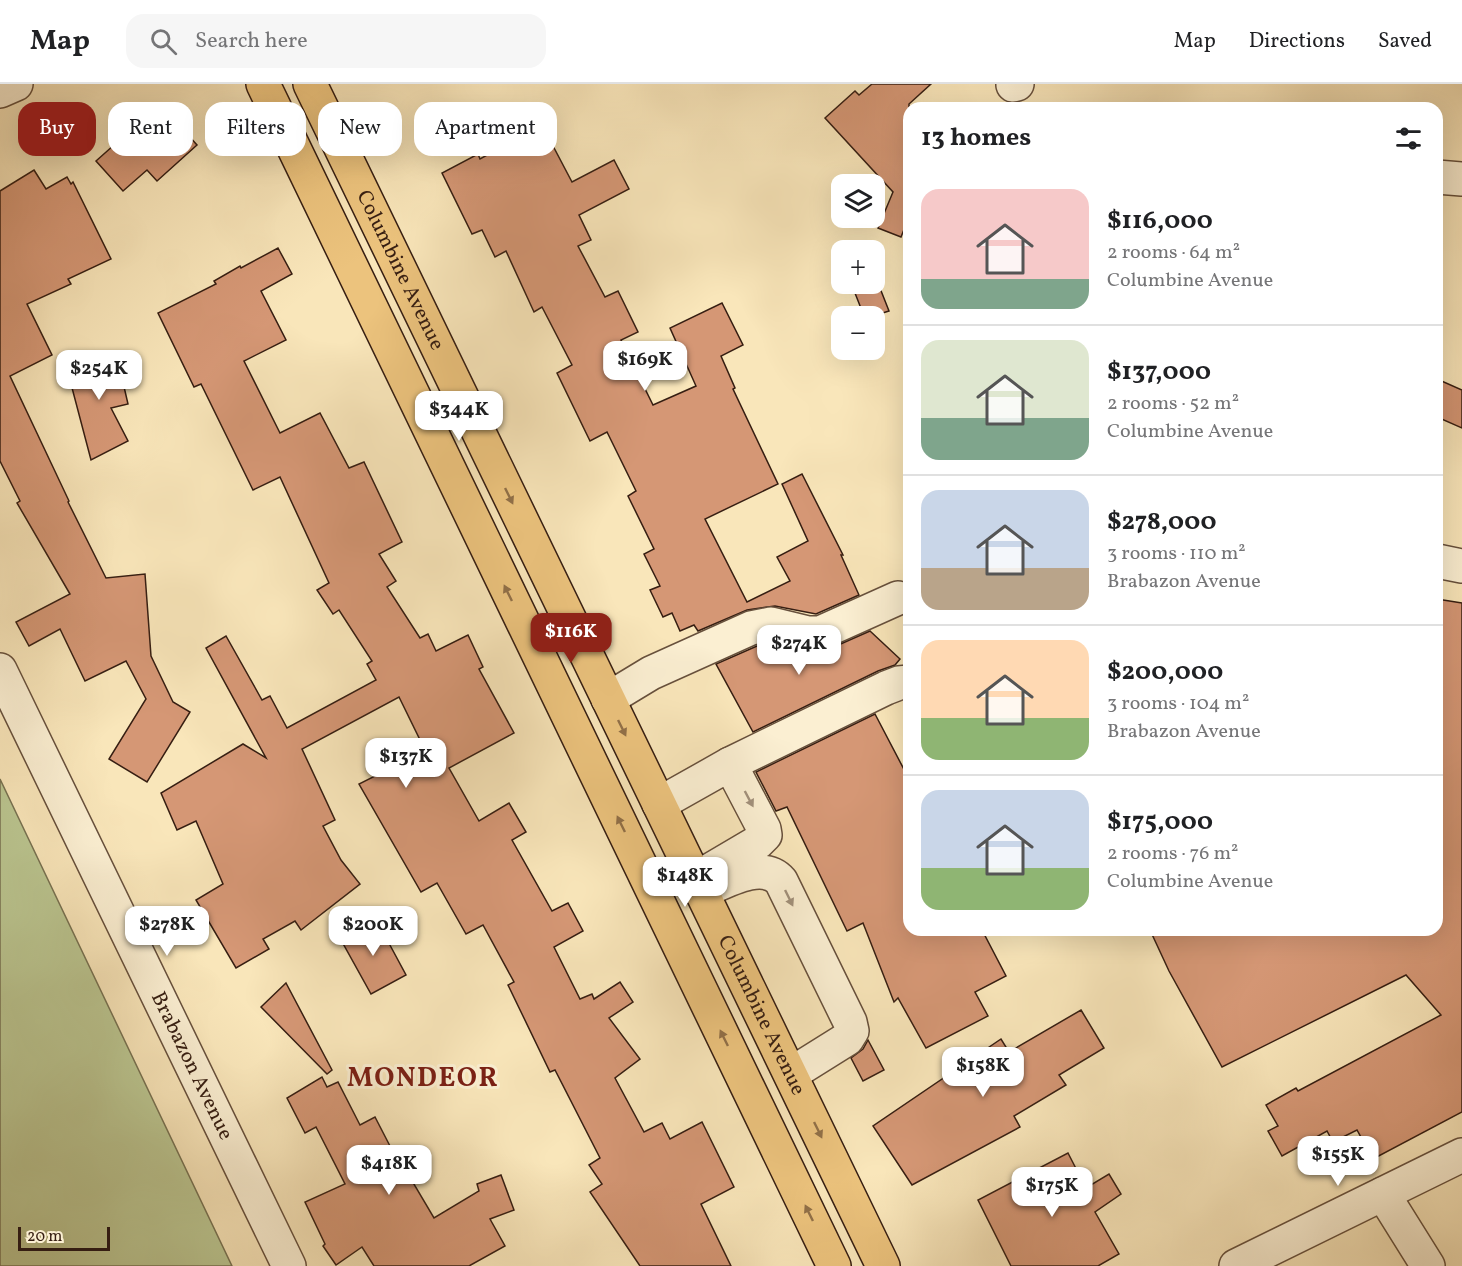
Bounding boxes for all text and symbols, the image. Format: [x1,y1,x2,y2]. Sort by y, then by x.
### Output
search box [126,14,546,68]
text: Map [30,22,90,61]
icon: search [147,25,180,58]
text: Search here [195,26,308,57]
text: Map [1174,27,1216,56]
text: Directions [1249,27,1345,56]
text: Saved [1378,27,1432,56]
chip: Buy [18,102,96,156]
chip: Rent [108,102,193,156]
chip: Filters [205,102,306,156]
chip: New [318,102,402,156]
chip: Apartment [414,102,557,156]
text: 13 homes [921,120,1031,156]
icon: filters [1392,122,1425,155]
map controls [831,174,885,360]
button: layers [831,174,885,228]
street label: Columbine Avenue [349,185,451,355]
text: $116,000 [1107,203,1213,239]
icon: home [969,213,1041,285]
text: 2 rooms · 64 m² [1107,239,1240,267]
button: + [831,240,885,294]
text: Columbine Avenue [1107,267,1273,295]
button: − [831,306,885,360]
pin: $169K [603,341,687,392]
text: $169K [617,346,673,374]
pin: $254K [57,350,141,401]
text: $137,000 [1107,354,1211,390]
text: $254K [70,355,128,383]
icon: home [969,364,1041,436]
text: 2 rooms · 52 m² [1107,390,1239,418]
pin: $344K [417,391,501,442]
text: $344K [429,396,489,424]
text: Columbine Avenue [1107,418,1273,446]
one-way arrow [504,488,513,505]
text: $278,000 [1107,504,1217,540]
icon: home [969,514,1041,586]
text: 3 rooms · 110 m² [1107,540,1246,568]
text: Brabazon Avenue [1107,568,1261,596]
one-way arrow [503,584,512,601]
pin: $116K [529,613,613,664]
text: $116K [545,618,597,646]
pin: $274K [757,625,841,676]
text: $274K [771,630,827,658]
text: $200,000 [1107,654,1223,690]
icon: home [969,664,1041,736]
text: 3 rooms · 104 m² [1107,690,1249,718]
text: Brabazon Avenue [1107,718,1261,746]
one-way arrow [617,719,627,736]
pin: $137K [364,738,448,789]
text: $137K [379,743,433,771]
one-way arrow [744,791,754,808]
text: $175,000 [1107,804,1213,840]
icon: home [969,814,1041,886]
one-way arrow [616,816,626,833]
text: 2 rooms · 76 m² [1107,840,1239,868]
pin: $148K [643,857,727,908]
text: $148K [657,862,713,890]
text: Columbine Avenue [1107,868,1273,896]
one-way arrow [785,890,794,907]
pin: $278K [125,906,209,957]
pin: $200K [331,906,415,957]
text: $278K [139,911,195,939]
text: $200K [343,911,403,939]
street label: Columbine Avenue [710,930,813,1100]
street label: Brabazon Avenue [144,987,240,1145]
one-way arrow [720,1029,729,1046]
pin: $158K [941,1047,1025,1098]
text: $158K [956,1052,1010,1080]
district label: MONDEOR [347,1060,499,1098]
one-way arrow [813,1121,822,1138]
pin: $155K [1296,1136,1380,1187]
text: $155K [1312,1141,1364,1169]
pin: $418K [347,1145,431,1196]
text: $418K [361,1150,417,1178]
pin: $175K [1010,1167,1094,1218]
text: $175K [1026,1172,1078,1200]
one-way arrow [804,1205,813,1222]
scale bar [18,1224,110,1252]
text: 20 m [27,1226,62,1248]

